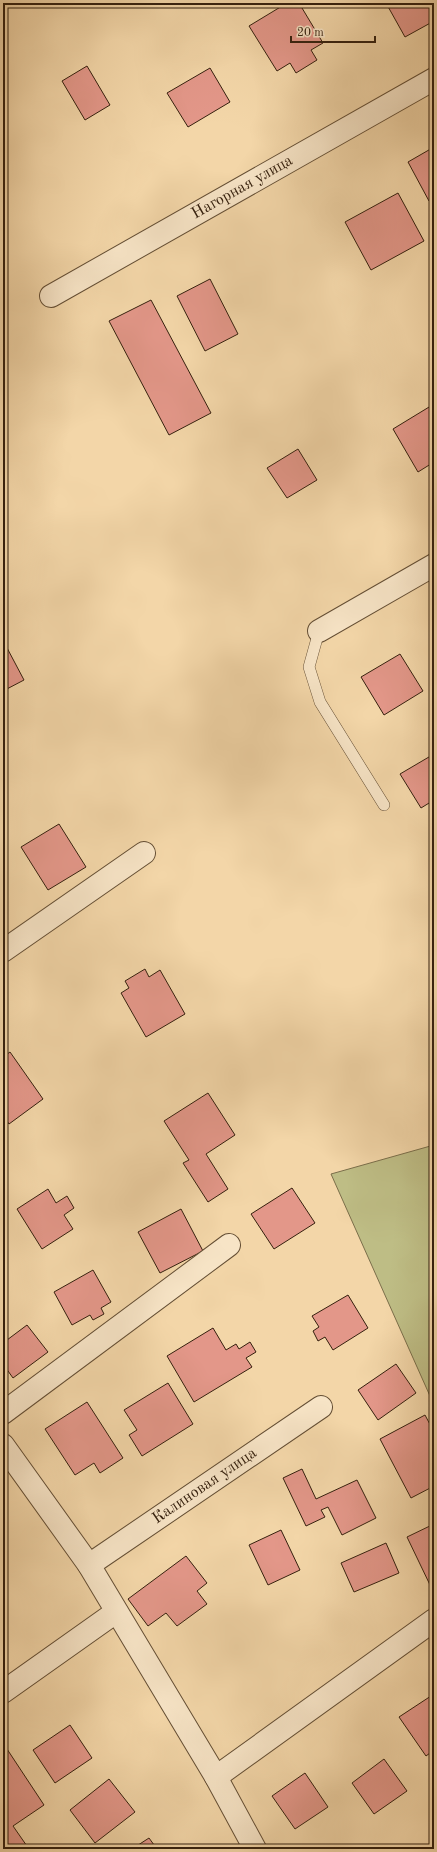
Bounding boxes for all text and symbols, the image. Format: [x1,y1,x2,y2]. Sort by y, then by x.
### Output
scale bar [291,18,375,44]
text: 20 m [297,27,324,39]
street label: Нагорная улица [189,153,296,222]
street label: Калиновая улица [150,1445,260,1527]

